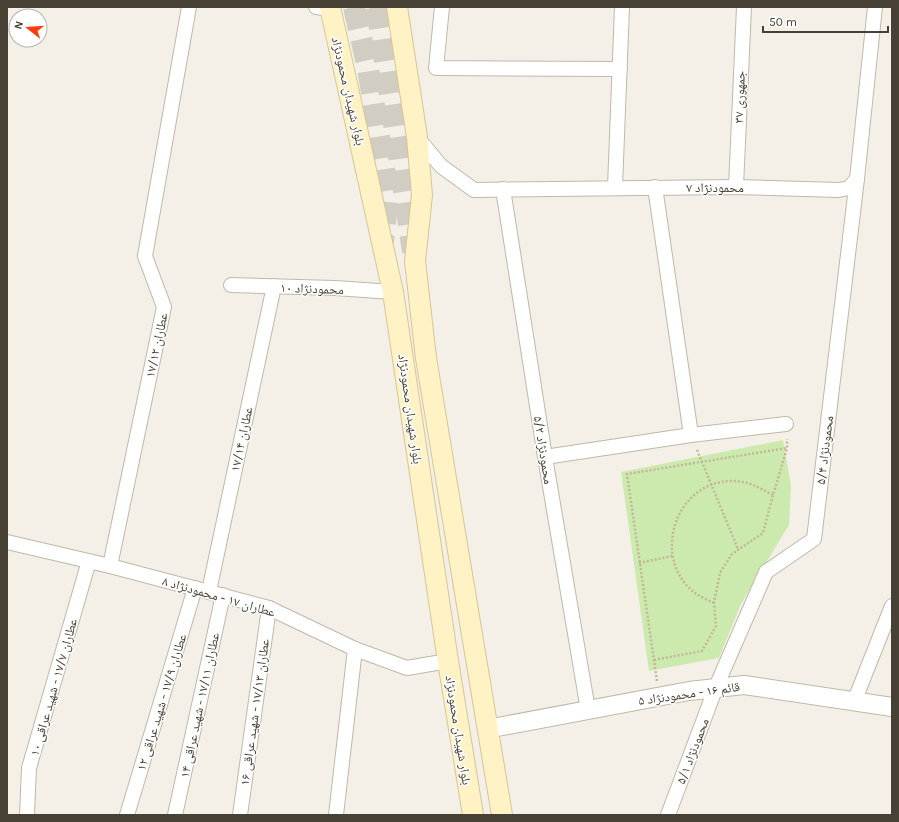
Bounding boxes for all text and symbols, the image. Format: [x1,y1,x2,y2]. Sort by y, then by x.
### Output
north arrow [8,8,48,48]
scale bar [763,8,888,34]
text: 50 m [769,15,797,29]
text: N [12,20,26,31]
street label: بلوار شهیدان محمودنژاد [328,35,368,147]
street label: جمهوری ۳۷ [731,71,749,124]
street label: محمودنژاد ۷ [686,180,744,196]
street label: محمودنژاد ۱۰ [280,280,344,298]
street label: عطاران ۱۷/۱۲ [142,311,172,379]
street label: بلوار شهیدان محمودنژاد [394,353,426,465]
street label: عطاران ۱۷/۱۴ [227,405,257,473]
street label: محمودنژاد ۵/۲ [530,415,556,486]
street label: محمودنژاد ۵/۴ [813,415,837,485]
street label: عطاران ۱۷ - محمودنژاد ۸ [160,573,278,621]
street label: عطاران ۱۷/۷ - شهید عراقی ۱۰ [27,616,81,758]
street label: عطاران ۱۷/۱۱ - شهید عراقی ۱۴ [177,631,223,779]
street label: عطاران ۱۷/۹ - شهید عراقی ۱۲ [134,632,191,773]
street label: عطاران ۱۷/۱۳ - شهید عراقی ۱۶ [237,637,273,787]
street label: بلوار شهیدان محمودنژاد [441,674,475,786]
street label: قائم ۱۶ - محمودنژاد ۵ [637,679,741,709]
street label: محمودنژاد ۵/۱ [673,716,713,786]

